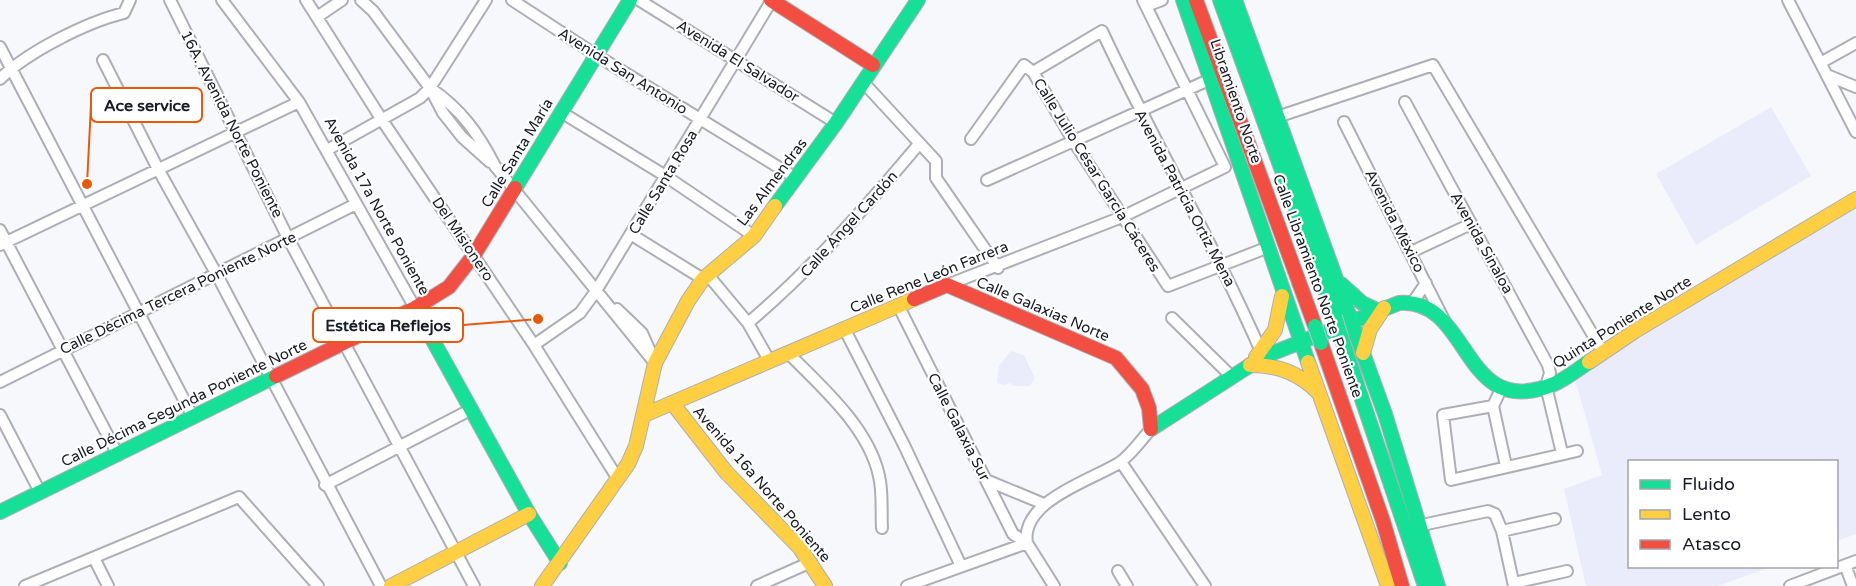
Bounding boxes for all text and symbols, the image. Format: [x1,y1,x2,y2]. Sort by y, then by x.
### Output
street label: Avenida El Salvador [673,16,803,106]
street label: Avenida San Antonio [555,24,691,118]
street label: 16A. Avenida Norte Poniente [177,27,287,221]
street label: Libramiento Norte [1206,36,1266,166]
street label: Calle Julio César García Cáceres [1030,75,1164,275]
callout: Ace service [91,88,202,122]
street label: Calle Santa María [477,95,557,211]
text: Ace service [104,96,190,116]
street label: Avenida Patricia Ortiz Mena [1131,106,1239,290]
street label: Avenida 17a Norte Poniente [320,114,434,298]
street label: Calle Santa Rosa [625,126,701,238]
street label: Las Almendras [733,135,811,229]
street label: Avenida México [1361,166,1429,276]
street label: Calle Ángel Cardón [797,167,901,281]
street label: Calle Libramiento Norte Poniente [1269,172,1367,400]
street label: Avenida Sinaloa [1447,189,1517,297]
street label: Del Misionero [428,194,498,284]
street label: Calle Décima Tercera Poniente Norte [57,228,299,358]
street label: Calle Rene León Farrera [847,237,1011,317]
street label: Quinta Poniente Norte [1549,272,1695,372]
street label: Calle Galaxias Norte [974,273,1112,345]
callout: Estética Reflejos [313,308,463,342]
text: Estética Reflejos [325,316,451,336]
street label: Calle Décima Segunda Poniente Norte [58,335,310,471]
street label: Calle Galaxia Sur [924,370,994,484]
street label: Avenida 16a Norte Poniente [689,402,835,566]
legend [1628,460,1838,568]
text: Fluido [1682,473,1735,495]
text: Lento [1682,503,1731,525]
text: Atasco [1682,533,1741,555]

